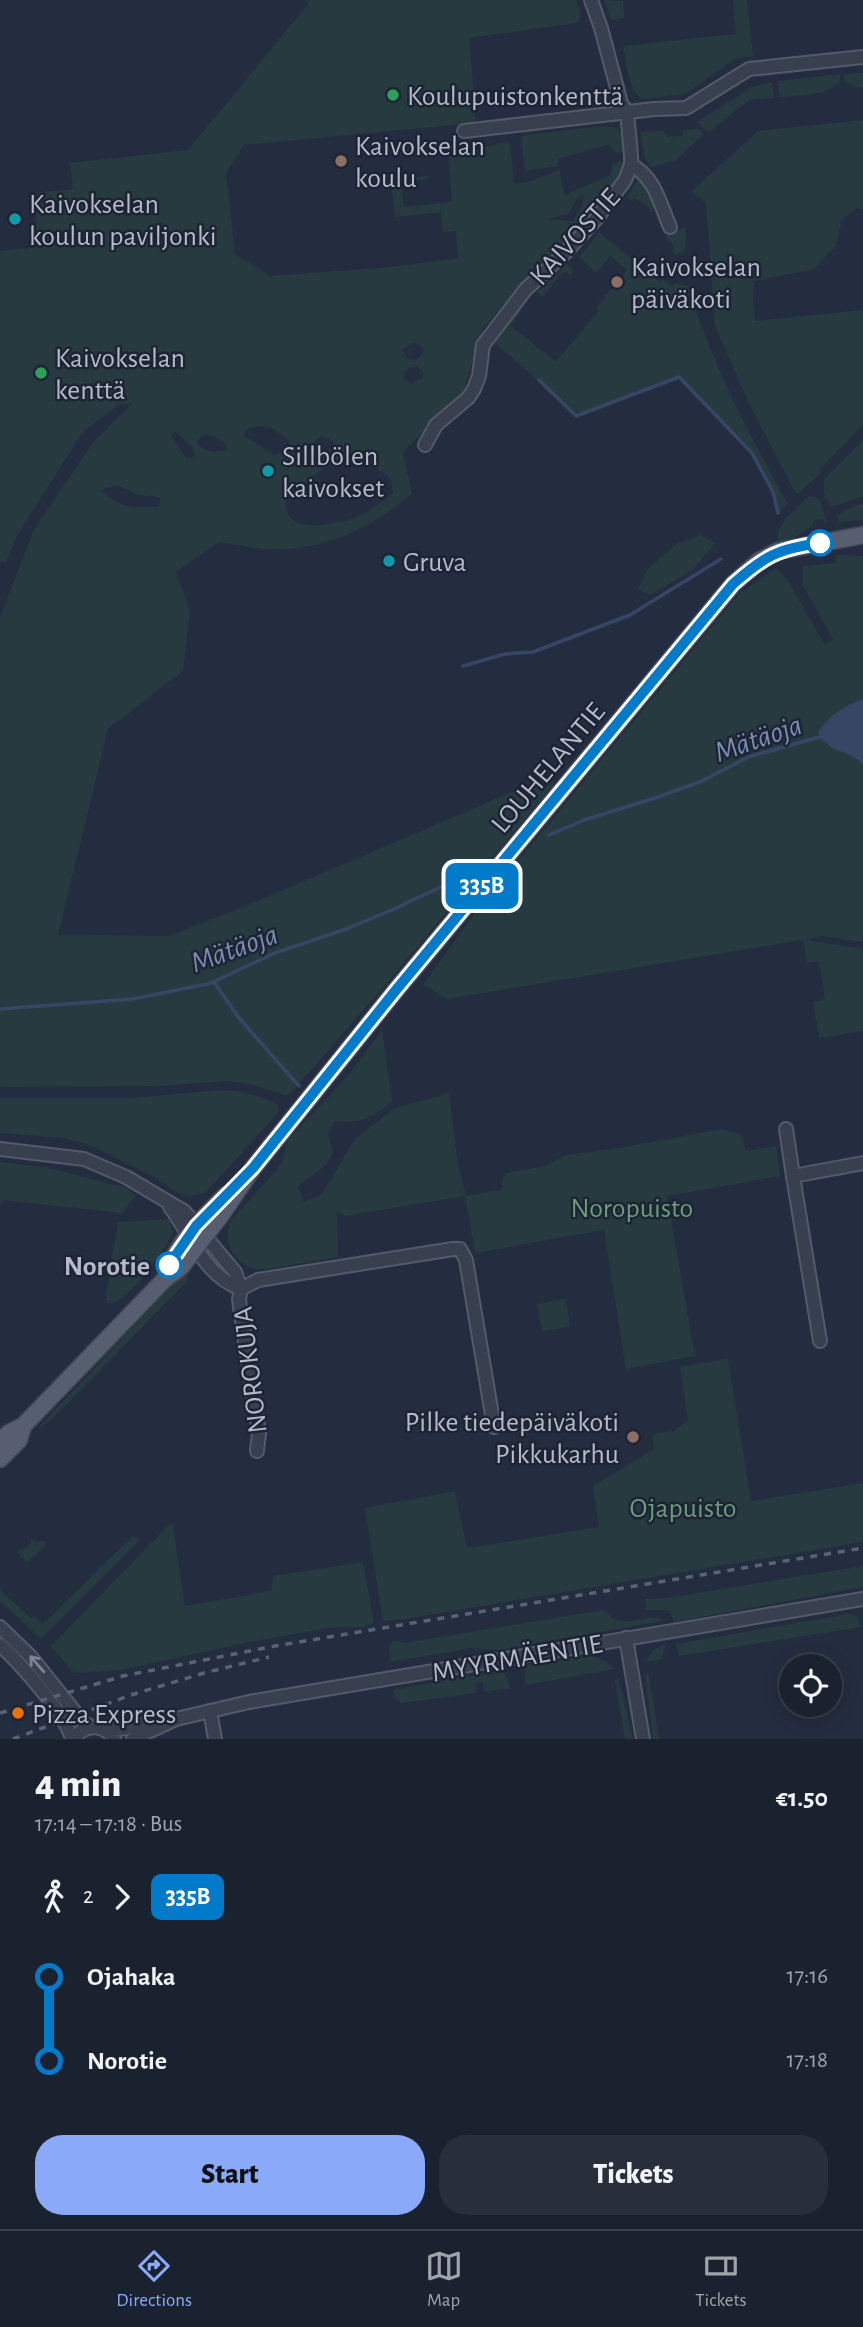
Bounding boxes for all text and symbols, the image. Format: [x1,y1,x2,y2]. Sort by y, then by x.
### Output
place label: Koulupuistonkenttä [407,83,624,111]
marker: Koulupuistonkenttä [385,87,401,103]
place label: Kaivokselan koulu [355,133,485,193]
marker: Kaivokselan koulu [333,153,349,169]
street label: KAIVOSTIE [525,184,626,291]
place label: Kaivokselan koulun paviljonki [29,191,217,251]
marker: Kaivokselan koulun paviljonki [7,211,23,227]
place label: Kaivokselan päiväkoti [631,254,761,314]
marker: Kaivokselan päiväkoti [609,274,625,290]
place label: Kaivokselan kenttä [55,345,185,405]
marker: Kaivokselan kenttä [33,365,49,381]
place label: Sillbölen kaivokset [282,443,384,503]
marker: Sillbölen kaivokset [260,463,276,479]
unlabelled marker [807,530,833,556]
place label: Gruva [403,549,467,577]
marker: Gruva [381,553,397,569]
street label: LOUHELANTIE [486,698,611,839]
water label: Mätäoja [711,710,806,768]
line badge: 335B [433,863,531,909]
text: 335B [460,874,504,898]
water label: Mätäoja [187,919,282,978]
park label: Noropuisto [571,1195,693,1223]
marker: Norotie [156,1252,182,1278]
place label: Norotie [64,1253,150,1281]
street label: NOROKUJA [229,1305,273,1435]
place label: Pilke tiedepäiväkoti Pikkukarhu [405,1409,619,1469]
marker: Pilke tiedepäiväkoti Pikkukarhu [625,1429,641,1445]
park label: Ojapuisto [630,1495,736,1523]
street label: MYYRMÄENTIE [430,1628,605,1688]
map controls [779,1654,842,1717]
button: locate [779,1654,842,1717]
one-way arrow [29,1655,45,1673]
place label: Pizza Express [32,1701,176,1729]
marker: Pizza Express [10,1705,26,1721]
text: 4 min [35,1766,121,1804]
text: €1.50 [776,1785,828,1811]
text: 17:14 – 17:18 · Bus [35,1813,182,1836]
icon: walk [35,1878,73,1916]
icon: forward [103,1878,141,1916]
text: 2 [83,1885,93,1908]
text: 335B [165,1885,210,1909]
text: Ojahaka [87,1964,176,1990]
text: 17:16 [787,1965,828,1988]
text: Norotie [87,2048,167,2074]
text: 17:18 [786,2049,828,2072]
button: Start [35,2135,425,2215]
button: Tickets [439,2135,828,2215]
tab: Directions [116,2247,192,2312]
tab: Map [425,2247,463,2312]
tab: Tickets [695,2247,747,2312]

